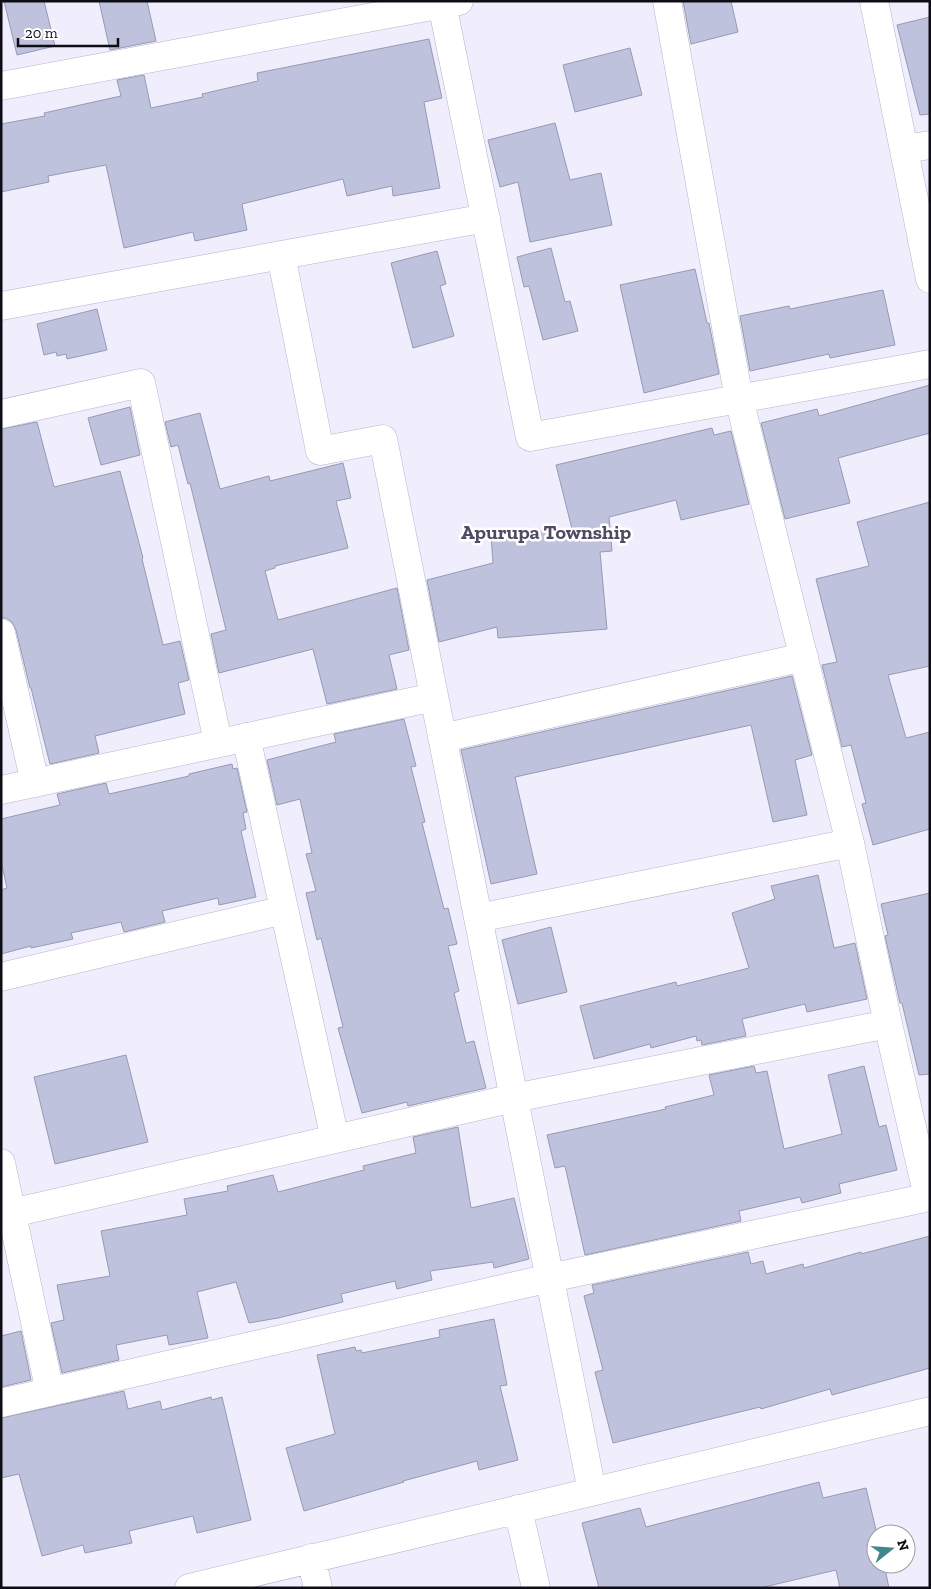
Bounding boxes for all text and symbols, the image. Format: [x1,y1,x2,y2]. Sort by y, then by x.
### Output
scale bar [18,15,118,47]
text: 20 m [25,24,58,42]
district label: Apurupa Township [461,520,631,544]
north arrow [866,1524,916,1574]
text: N [893,1538,913,1553]

